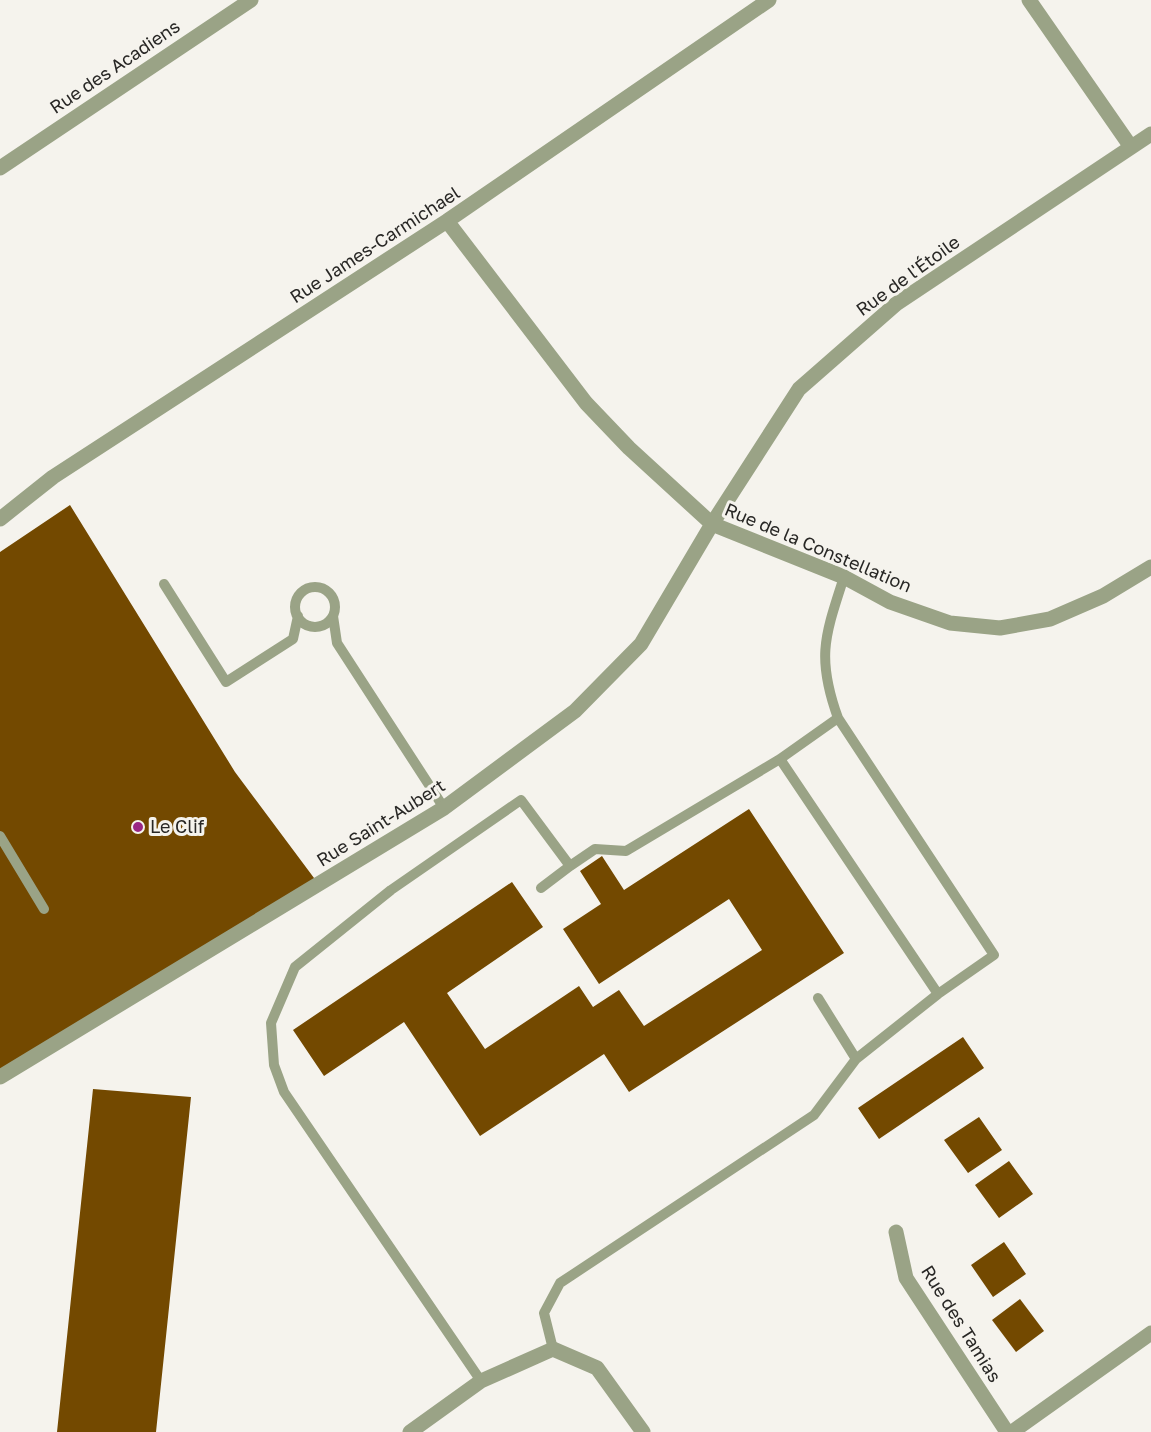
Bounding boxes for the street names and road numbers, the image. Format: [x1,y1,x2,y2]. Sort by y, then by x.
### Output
street label: Rue des Acadiens [45,15,184,118]
street label: Rue James-Carmichael [285,181,464,307]
street label: Rue de l'Étoile [851,230,963,320]
street label: Rue de la Constellation [722,498,915,596]
street label: Rue Saint-Aubert [312,774,449,871]
street label: Rue des Tamias [917,1261,1007,1386]

